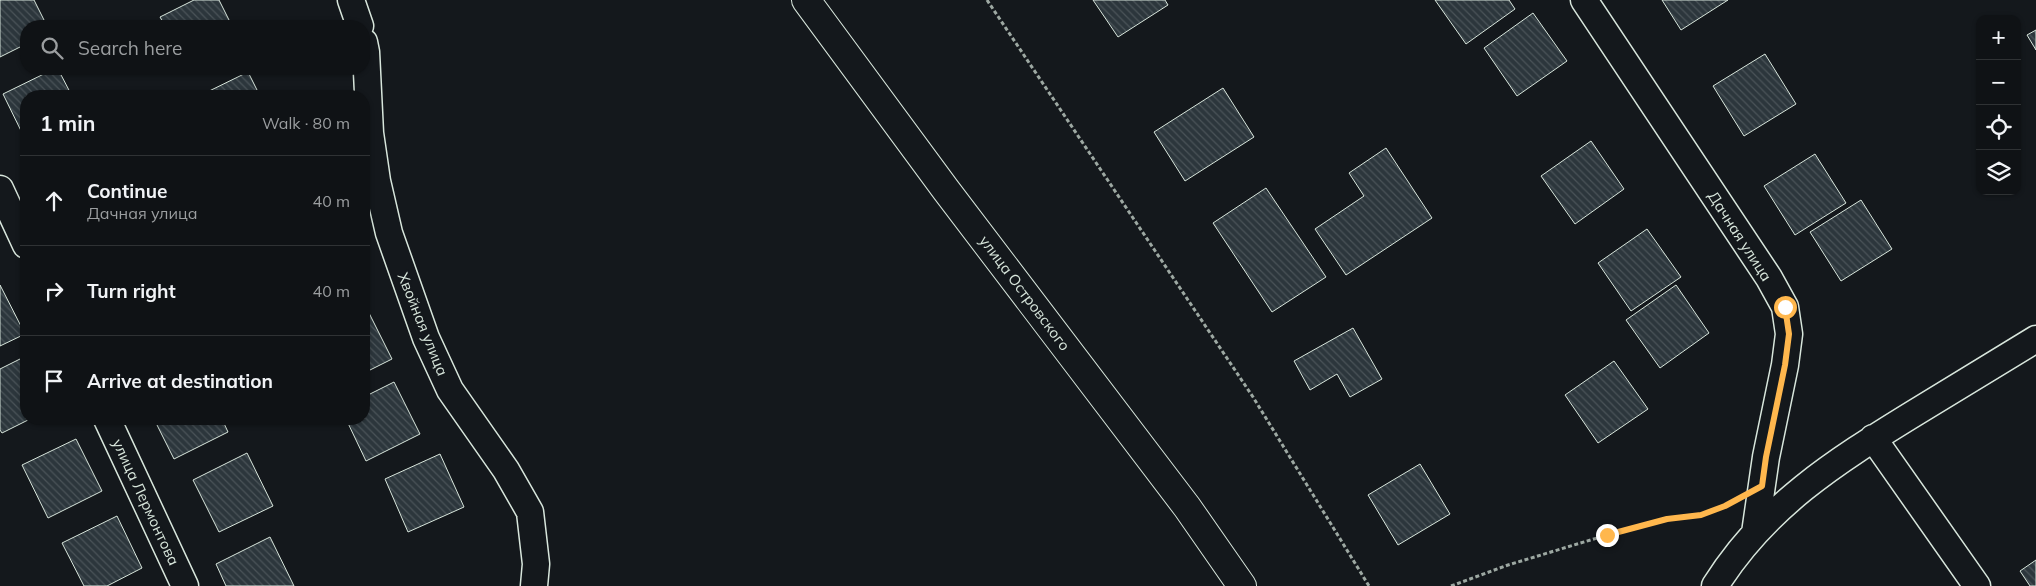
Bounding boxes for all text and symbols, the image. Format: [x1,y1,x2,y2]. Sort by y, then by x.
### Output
map controls [1976,15,2021,195]
button: + [1976,15,2021,60]
search box [20,20,370,75]
icon: search [38,34,66,62]
text: Search here [78,36,182,60]
button: − [1976,60,2021,105]
button: locate [1976,105,2021,150]
text: 1 min [40,110,95,136]
text: Walk · 80 m [262,113,350,133]
button: layers [1976,150,2021,195]
text: Continue [87,179,167,203]
icon: ahead [40,187,68,215]
street label: Дачная улица [1704,187,1776,285]
text: 40 m [313,191,350,211]
text: Дачная улица [87,203,198,223]
street label: улица Островского [975,232,1075,354]
street label: Хвойная улица [394,270,452,378]
icon: right [40,277,68,305]
text: Turn right [87,279,176,303]
text: 40 m [313,281,350,301]
route start [1774,296,1797,319]
icon: arrive [40,367,68,395]
text: Arrive at destination [87,369,273,393]
street label: улица Лермонтова [108,436,184,568]
route end [1596,524,1619,547]

